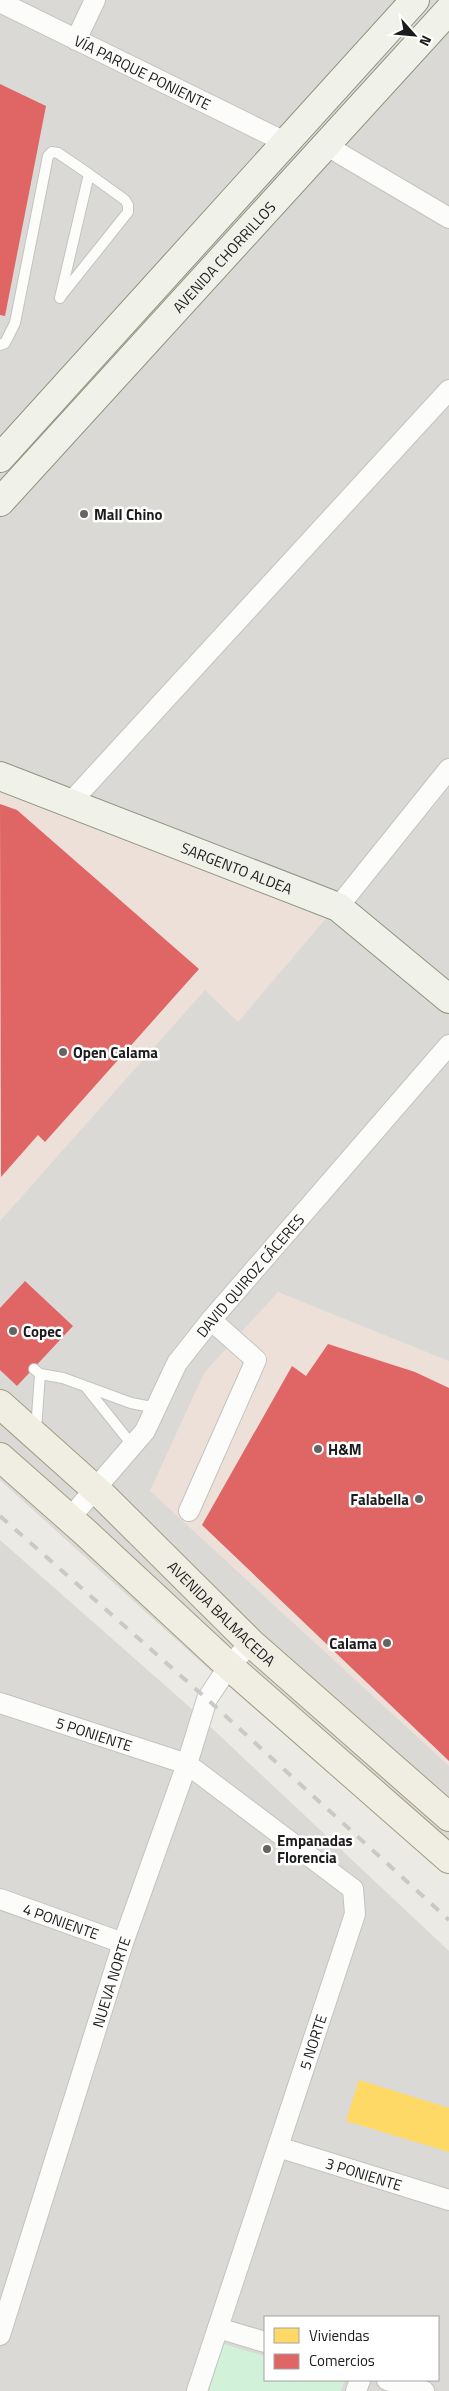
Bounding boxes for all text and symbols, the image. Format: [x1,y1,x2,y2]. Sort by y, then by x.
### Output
north arrow [389,10,439,60]
street label: VÍA PARQUE PONIENTE [70,29,215,115]
text: N [414,32,438,50]
street label: AVENIDA CHORRILLOS [167,196,281,318]
place label: Mall Chino [94,503,163,526]
marker: Mall Chino [78,508,90,520]
street label: SARGENTO ALDEA [178,836,296,900]
place label: Open Calama [73,1041,158,1064]
marker: Open Calama [57,1046,69,1058]
street label: DAVID QUIROZ CÁCERES [190,1209,310,1342]
place label: Copec [23,1320,62,1343]
marker: Copec [7,1325,19,1337]
place label: H&M [328,1438,362,1461]
marker: H&M [312,1443,324,1455]
place label: Falabella [350,1488,409,1511]
marker: Falabella [413,1493,425,1505]
street label: AVENIDA BALMACEDA [163,1555,281,1671]
place label: Calama [329,1632,377,1655]
marker: Calama [381,1637,393,1649]
street label: 5 PONIENTE [53,1711,135,1757]
place label: Empanadas Florencia [277,1829,353,1869]
marker: Empanadas Florencia [261,1843,273,1855]
street label: 4 PONIENTE [20,1897,102,1945]
street label: NUEVA NORTE [86,1933,136,2030]
street label: 5 NORTE [293,2011,333,2073]
street label: 3 PONIENTE [323,2151,405,2196]
legend [264,2316,439,2381]
text: Viviendas [309,2324,370,2347]
text: Comercios [309,2349,375,2372]

